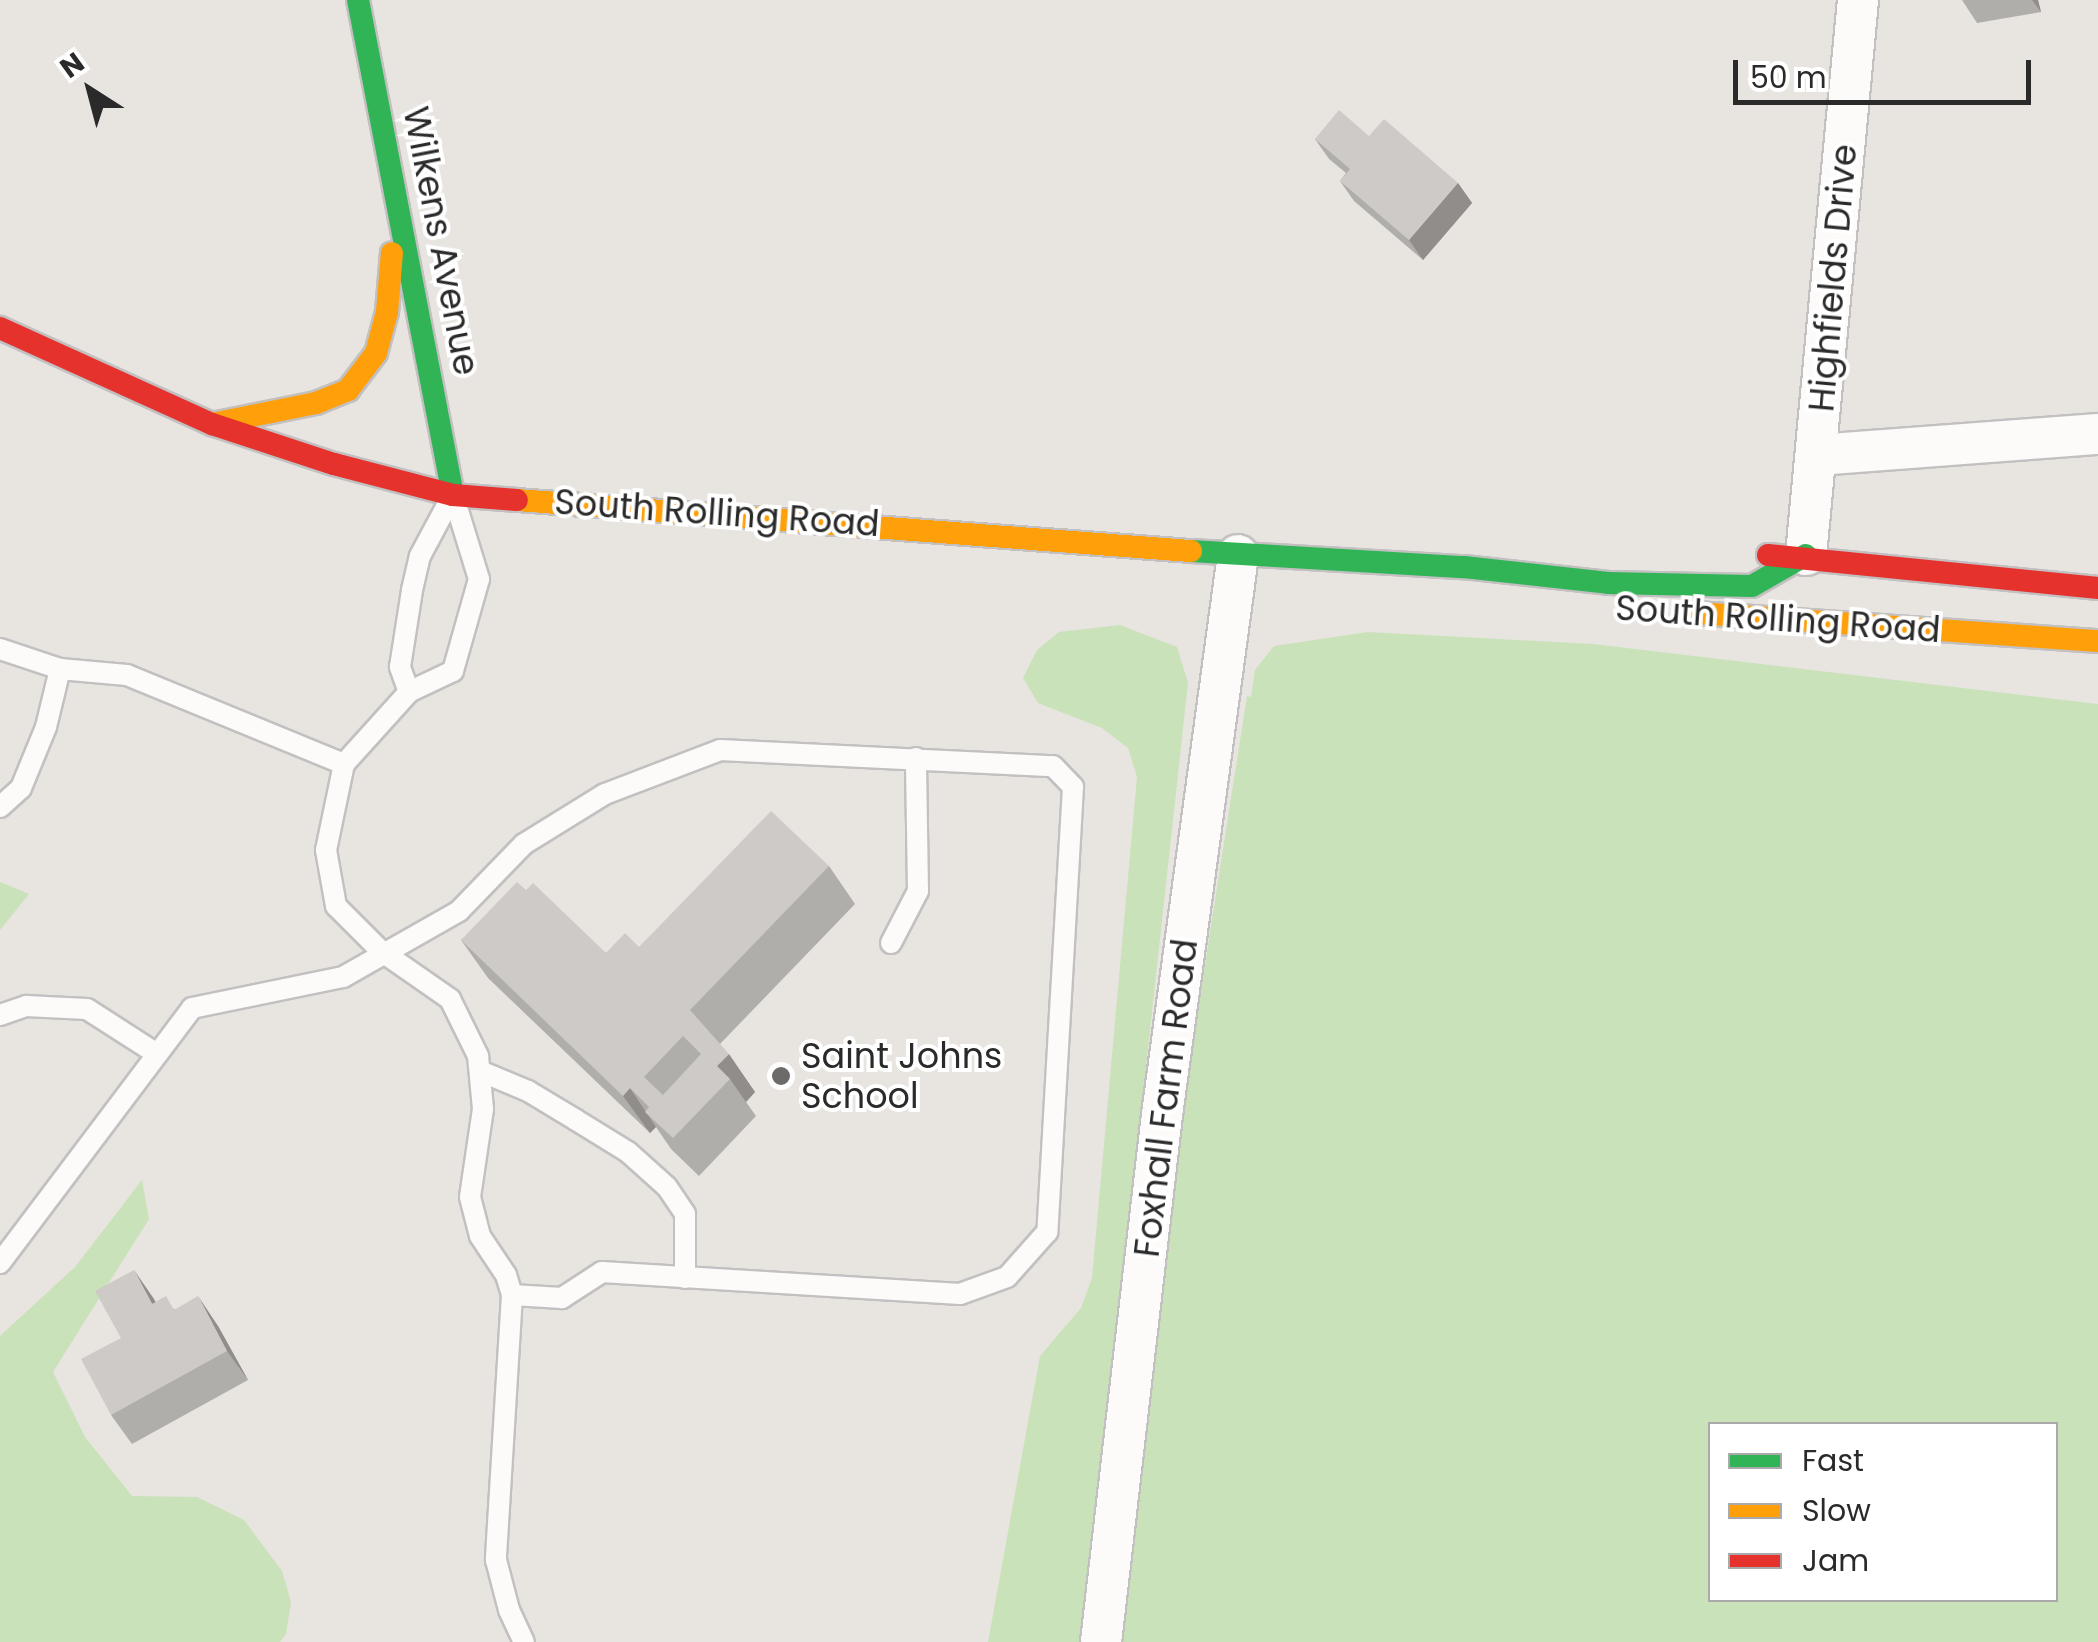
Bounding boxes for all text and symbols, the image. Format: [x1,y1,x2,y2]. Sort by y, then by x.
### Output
north arrow [40,40,140,140]
scale bar [1738,40,2036,102]
text: N [52,43,92,87]
text: 50 m [1750,56,1827,99]
street label: Wilkens Avenue [394,103,488,379]
street label: Highfields Drive [1800,143,1866,413]
street label: South Rolling Road [553,481,881,545]
street label: South Rolling Road [1614,587,1942,651]
street label: Foxhall Farm Road [1126,937,1206,1259]
place label: Saint Johns School [801,1035,1002,1117]
marker: Saint Johns School [770,1065,792,1087]
legend [1708,1422,2058,1602]
text: Fast [1802,1439,1864,1482]
text: Slow [1802,1489,1871,1532]
text: Jam [1802,1539,1869,1582]

